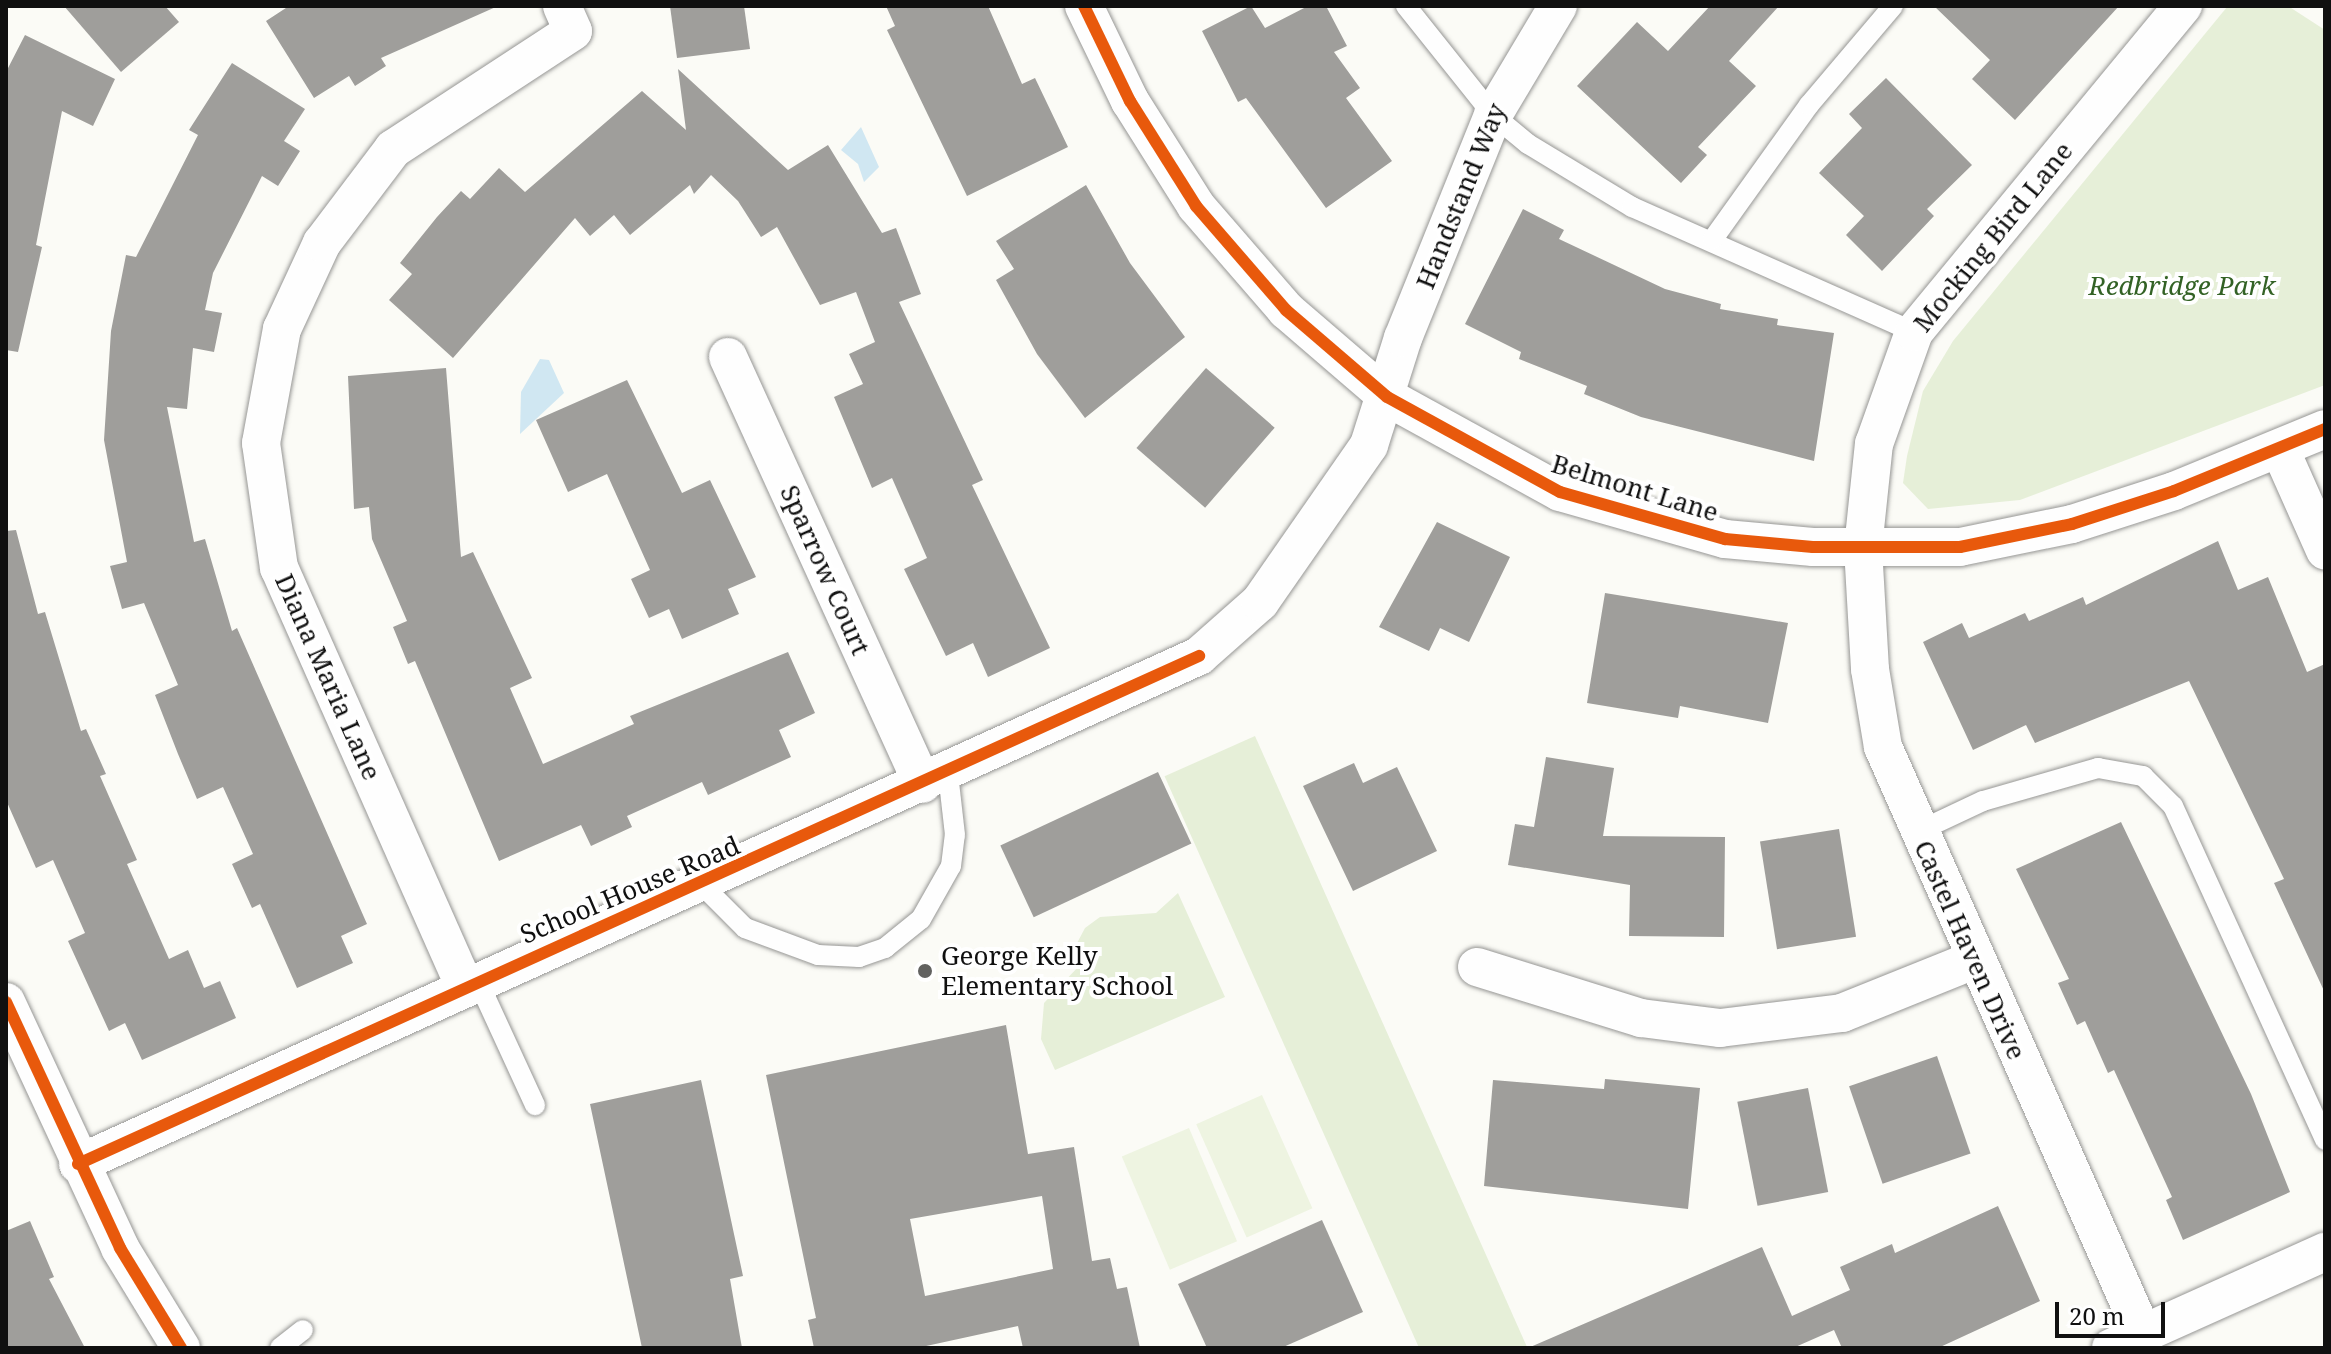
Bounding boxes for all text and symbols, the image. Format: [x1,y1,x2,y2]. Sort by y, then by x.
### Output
street label: Handstand Way [1410,99,1512,293]
street label: Mocking Bird Lane [1907,136,2079,338]
park label: Redbridge Park [2088,270,2276,302]
street label: Belmont Lane [1548,448,1722,528]
street label: Sparrow Court [774,480,876,660]
street label: Diana Maria Lane [268,569,388,785]
street label: School House Road [516,830,744,950]
street label: Castel Haven Drive [1908,836,2032,1064]
place label: George Kelly Elementary School [941,940,1173,1002]
marker: George Kelly Elementary School [916,962,934,980]
scale bar [2059,1286,2169,1336]
text: 20 m [2069,1299,2125,1332]

